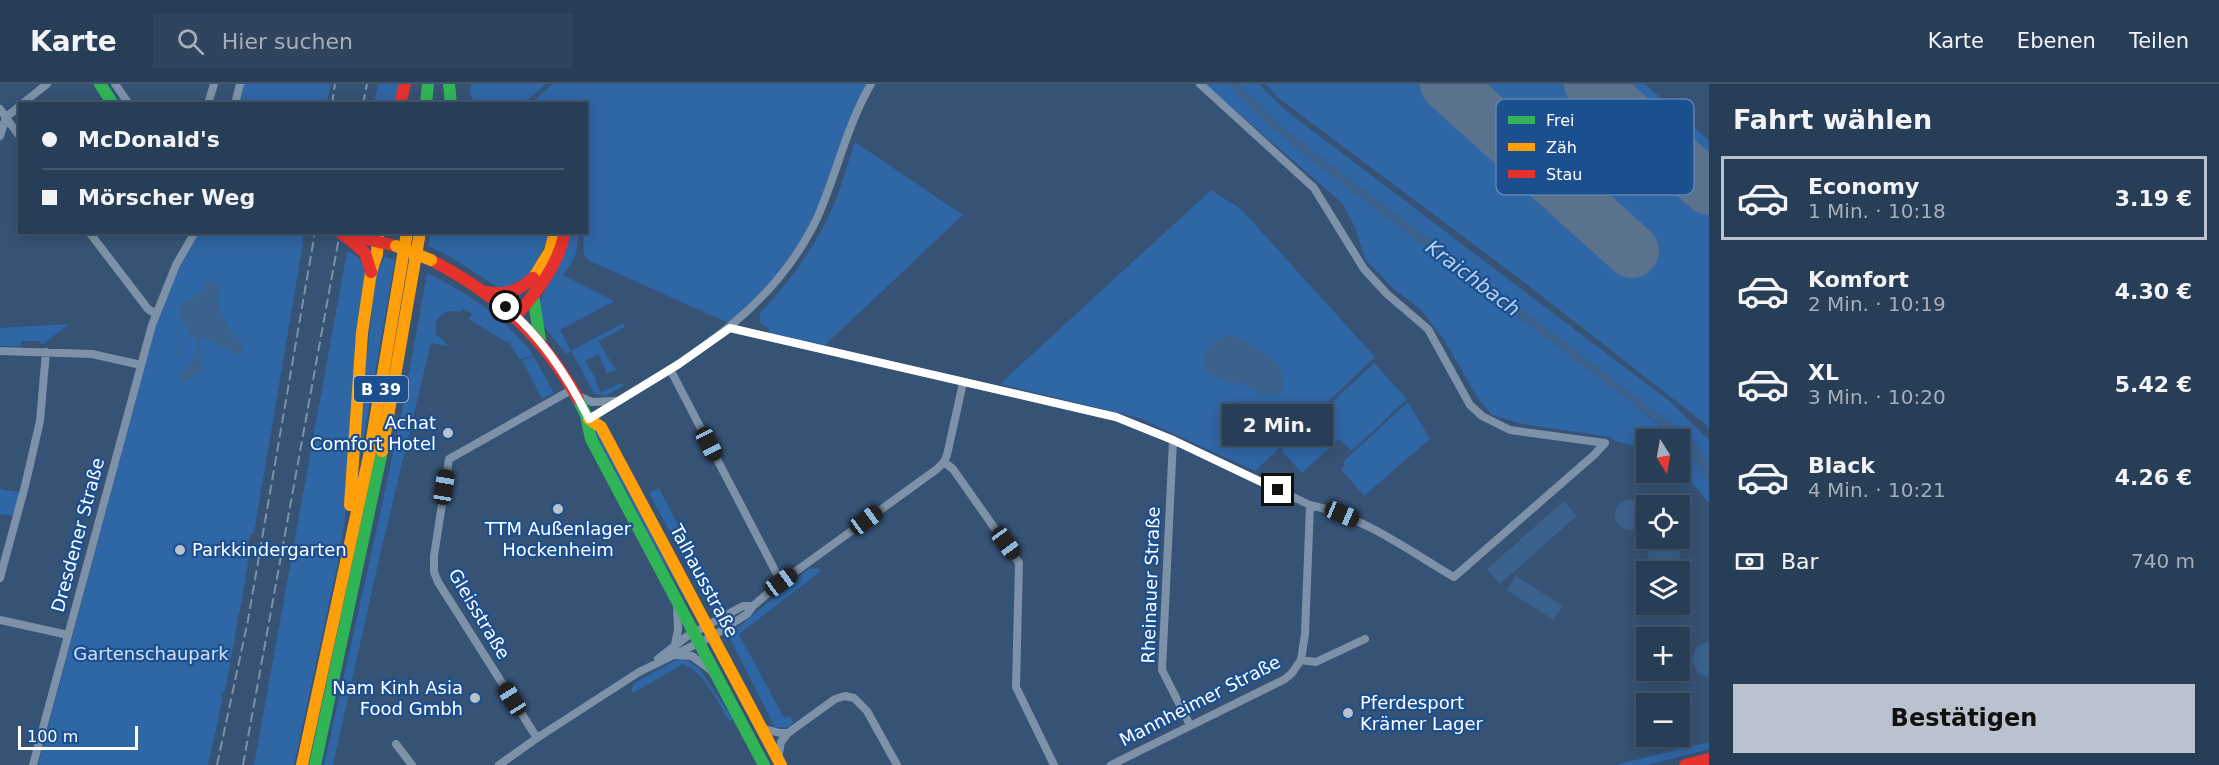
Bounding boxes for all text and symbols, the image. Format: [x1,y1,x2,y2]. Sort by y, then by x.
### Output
search box [153,14,573,68]
text: Karte [30,25,117,58]
icon: search [174,25,207,58]
text: Hier suchen [222,29,353,54]
text: Karte [1928,29,1984,53]
text: Ebenen [2017,29,2096,53]
text: Teilen [2129,29,2189,53]
legend [1496,99,1694,195]
text: Fahrt wählen [1733,104,1932,135]
text: Frei [1546,111,1575,130]
text: McDonald's [78,127,220,152]
text: Zäh [1546,138,1577,157]
text: Stau [1546,165,1582,184]
icon: car [1736,171,1790,225]
text: Economy [1808,174,1919,199]
text: Mörscher Weg [78,185,255,210]
text: 3.19 € [2115,186,2192,211]
text: 1 Min. · 10:18 [1808,199,1946,223]
water label: Kraichbach [1421,235,1525,321]
icon: car [1736,264,1790,318]
text: Komfort [1808,267,1909,292]
text: 4.30 € [2115,279,2192,304]
text: 2 Min. · 10:19 [1808,292,1946,316]
route start [492,293,519,320]
icon: car [1736,357,1790,411]
text: XL [1808,360,1839,385]
text: 5.42 € [2115,372,2192,397]
road number: B 39 [354,376,408,402]
text: 3 Min. · 10:20 [1808,385,1946,409]
callout: 2 Min. [1222,403,1334,445]
place label: Achat Comfort Hotel [310,412,436,454]
text: 2 Min. [1243,413,1312,437]
car [693,424,725,464]
marker: Achat Comfort Hotel [441,426,455,440]
north arrow [1636,429,1690,483]
map controls [1636,429,1690,747]
icon: car [1736,450,1790,504]
text: Black [1808,453,1875,478]
street label: Dresdener Straße [47,455,108,614]
text: 4.26 € [2115,465,2192,490]
car [432,468,456,506]
route end [1264,476,1291,503]
text: 4 Min. · 10:21 [1808,478,1946,502]
button: locate [1636,495,1690,549]
car [1322,499,1362,529]
marker: TTM Außenlager Hockenheim [551,502,565,516]
car [846,502,886,538]
street label: Rheinauer Straße [1137,506,1164,664]
place label: TTM Außenlager Hockenheim [484,518,632,560]
street label: Talhausstraße [665,520,743,641]
car [988,523,1024,563]
place label: Parkkindergarten [192,539,347,560]
marker: Parkkindergarten [173,543,187,557]
icon: cash [1733,545,1766,578]
text: Bar [1781,549,1819,574]
text: 740 m [2131,549,2195,573]
button: layers [1636,561,1690,615]
car [761,564,801,600]
street label: Gleisstraße [444,565,515,663]
button: + [1636,627,1690,681]
park label: Gartenschaupark [73,643,229,664]
street label: Mannheimer Straße [1116,651,1284,750]
place label: Nam Kinh Asia Food Gmbh [332,677,463,719]
car [495,679,529,719]
button: Bestätigen [1733,684,2195,753]
marker: Nam Kinh Asia Food Gmbh [468,691,482,705]
place label: Pferdesport Krämer Lager [1360,692,1484,734]
button: − [1636,693,1690,747]
marker: Pferdesport Krämer Lager [1341,706,1355,720]
scale bar [18,723,138,750]
text: 100 m [27,727,78,746]

